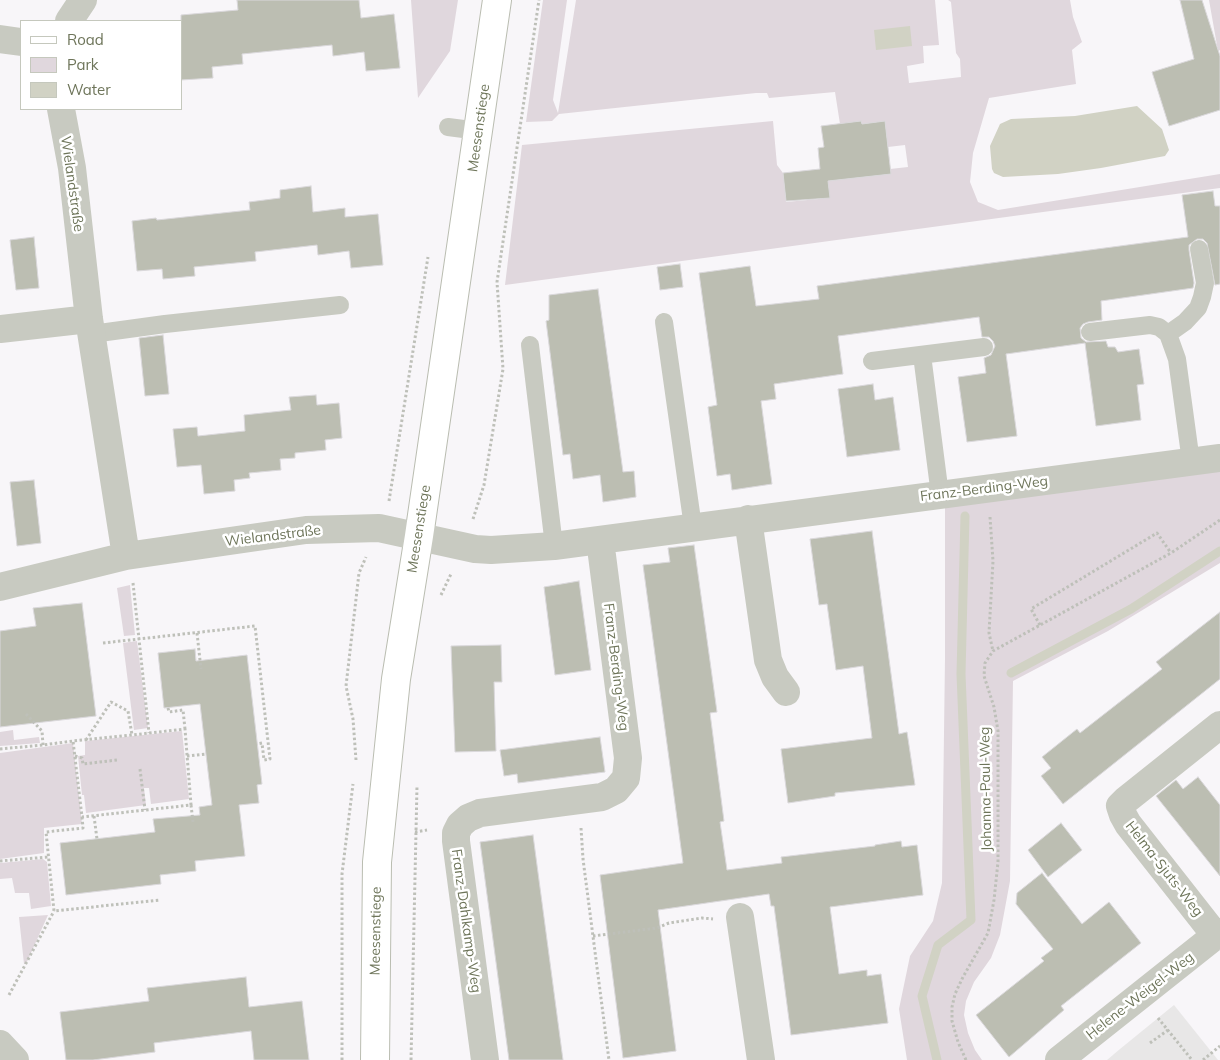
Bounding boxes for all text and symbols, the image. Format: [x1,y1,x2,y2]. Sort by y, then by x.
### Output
legend [20,20,182,110]
text: Road [67,30,104,49]
text: Park [67,55,99,74]
text: Water [67,80,111,99]
street label: Meesenstiege [465,83,493,173]
street label: Wielandstraße [57,135,87,233]
street label: Franz-Berding-Weg [919,473,1049,505]
street label: Meesenstiege [404,484,434,574]
street label: Wielandstraße [224,522,322,550]
street label: Franz-Berding-Weg [600,602,632,732]
street label: Johanna-Paul-Weg [977,727,995,851]
street label: Helma-Sjuts-Weg [1122,818,1206,920]
street label: Franz-Dahlkamp-Weg [448,848,484,994]
street label: Meesenstiege [367,886,385,976]
street label: Helene-Weigel-Weg [1083,949,1197,1043]

